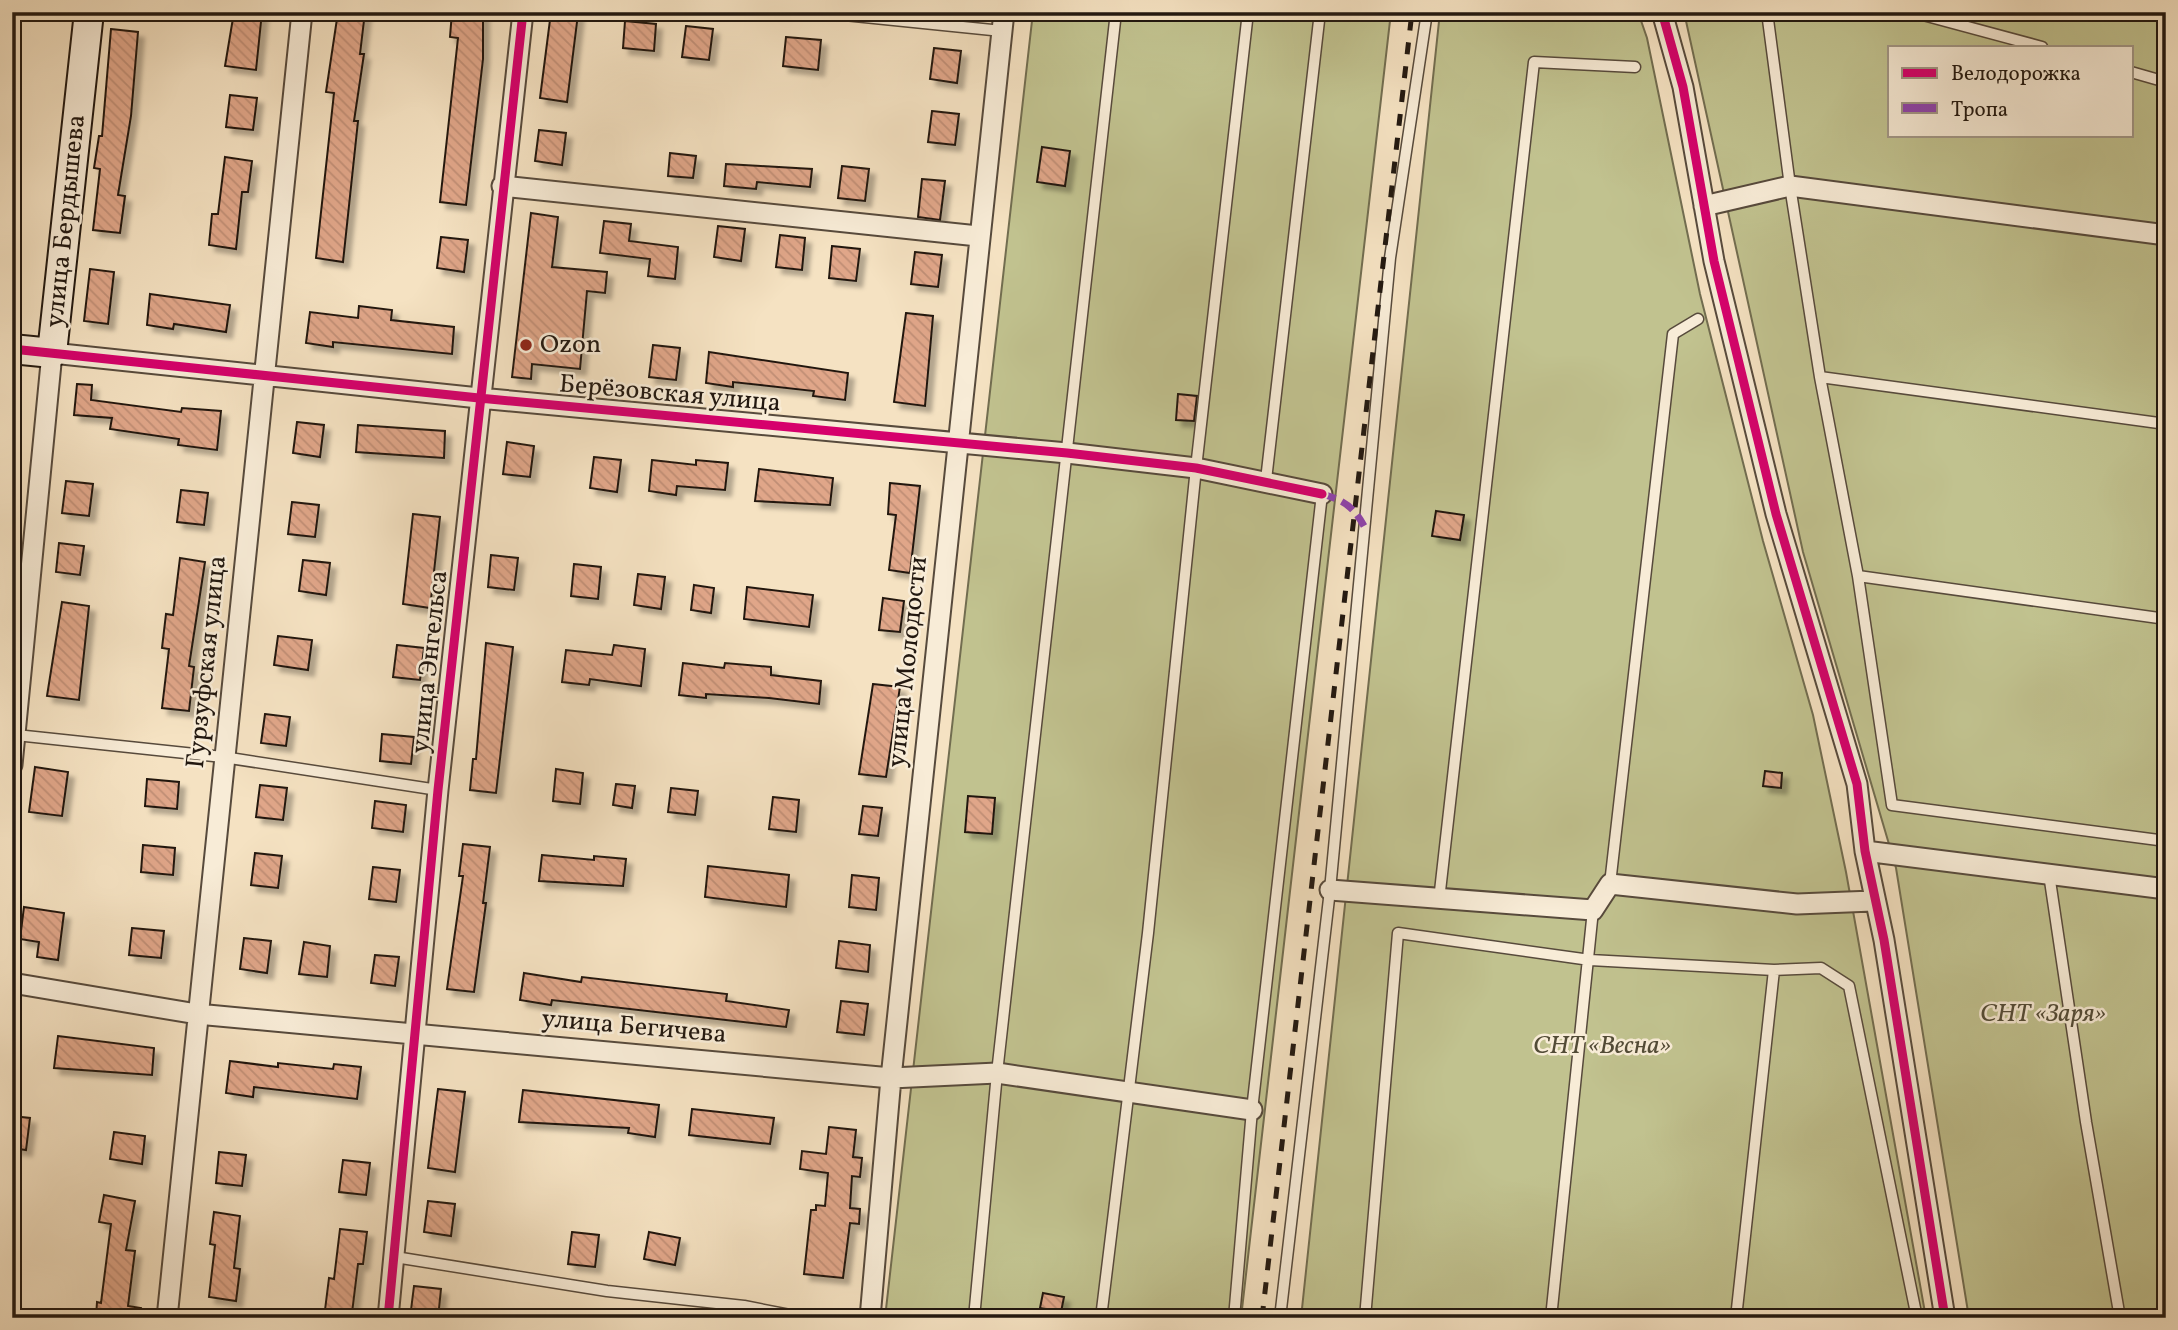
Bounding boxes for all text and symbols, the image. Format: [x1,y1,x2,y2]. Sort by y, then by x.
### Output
legend [1888,46,2132,136]
text: Велодорожка [1951,60,2081,89]
text: Тропа [1951,96,2008,125]
street label: улица Бердышева [37,113,95,329]
place label: Ozon [540,327,601,363]
marker: Ozon [518,337,534,353]
street label: Берёзовская улица [558,366,782,422]
street label: Гурзуфская улица [178,554,236,770]
street label: улица Молодости [879,555,937,769]
street label: улица Энгельса [402,569,458,755]
park label: СНТ «Заря» [1980,996,2106,1032]
street label: улица Бегичева [540,1001,728,1053]
park label: СНТ «Весна» [1533,1028,1671,1064]

